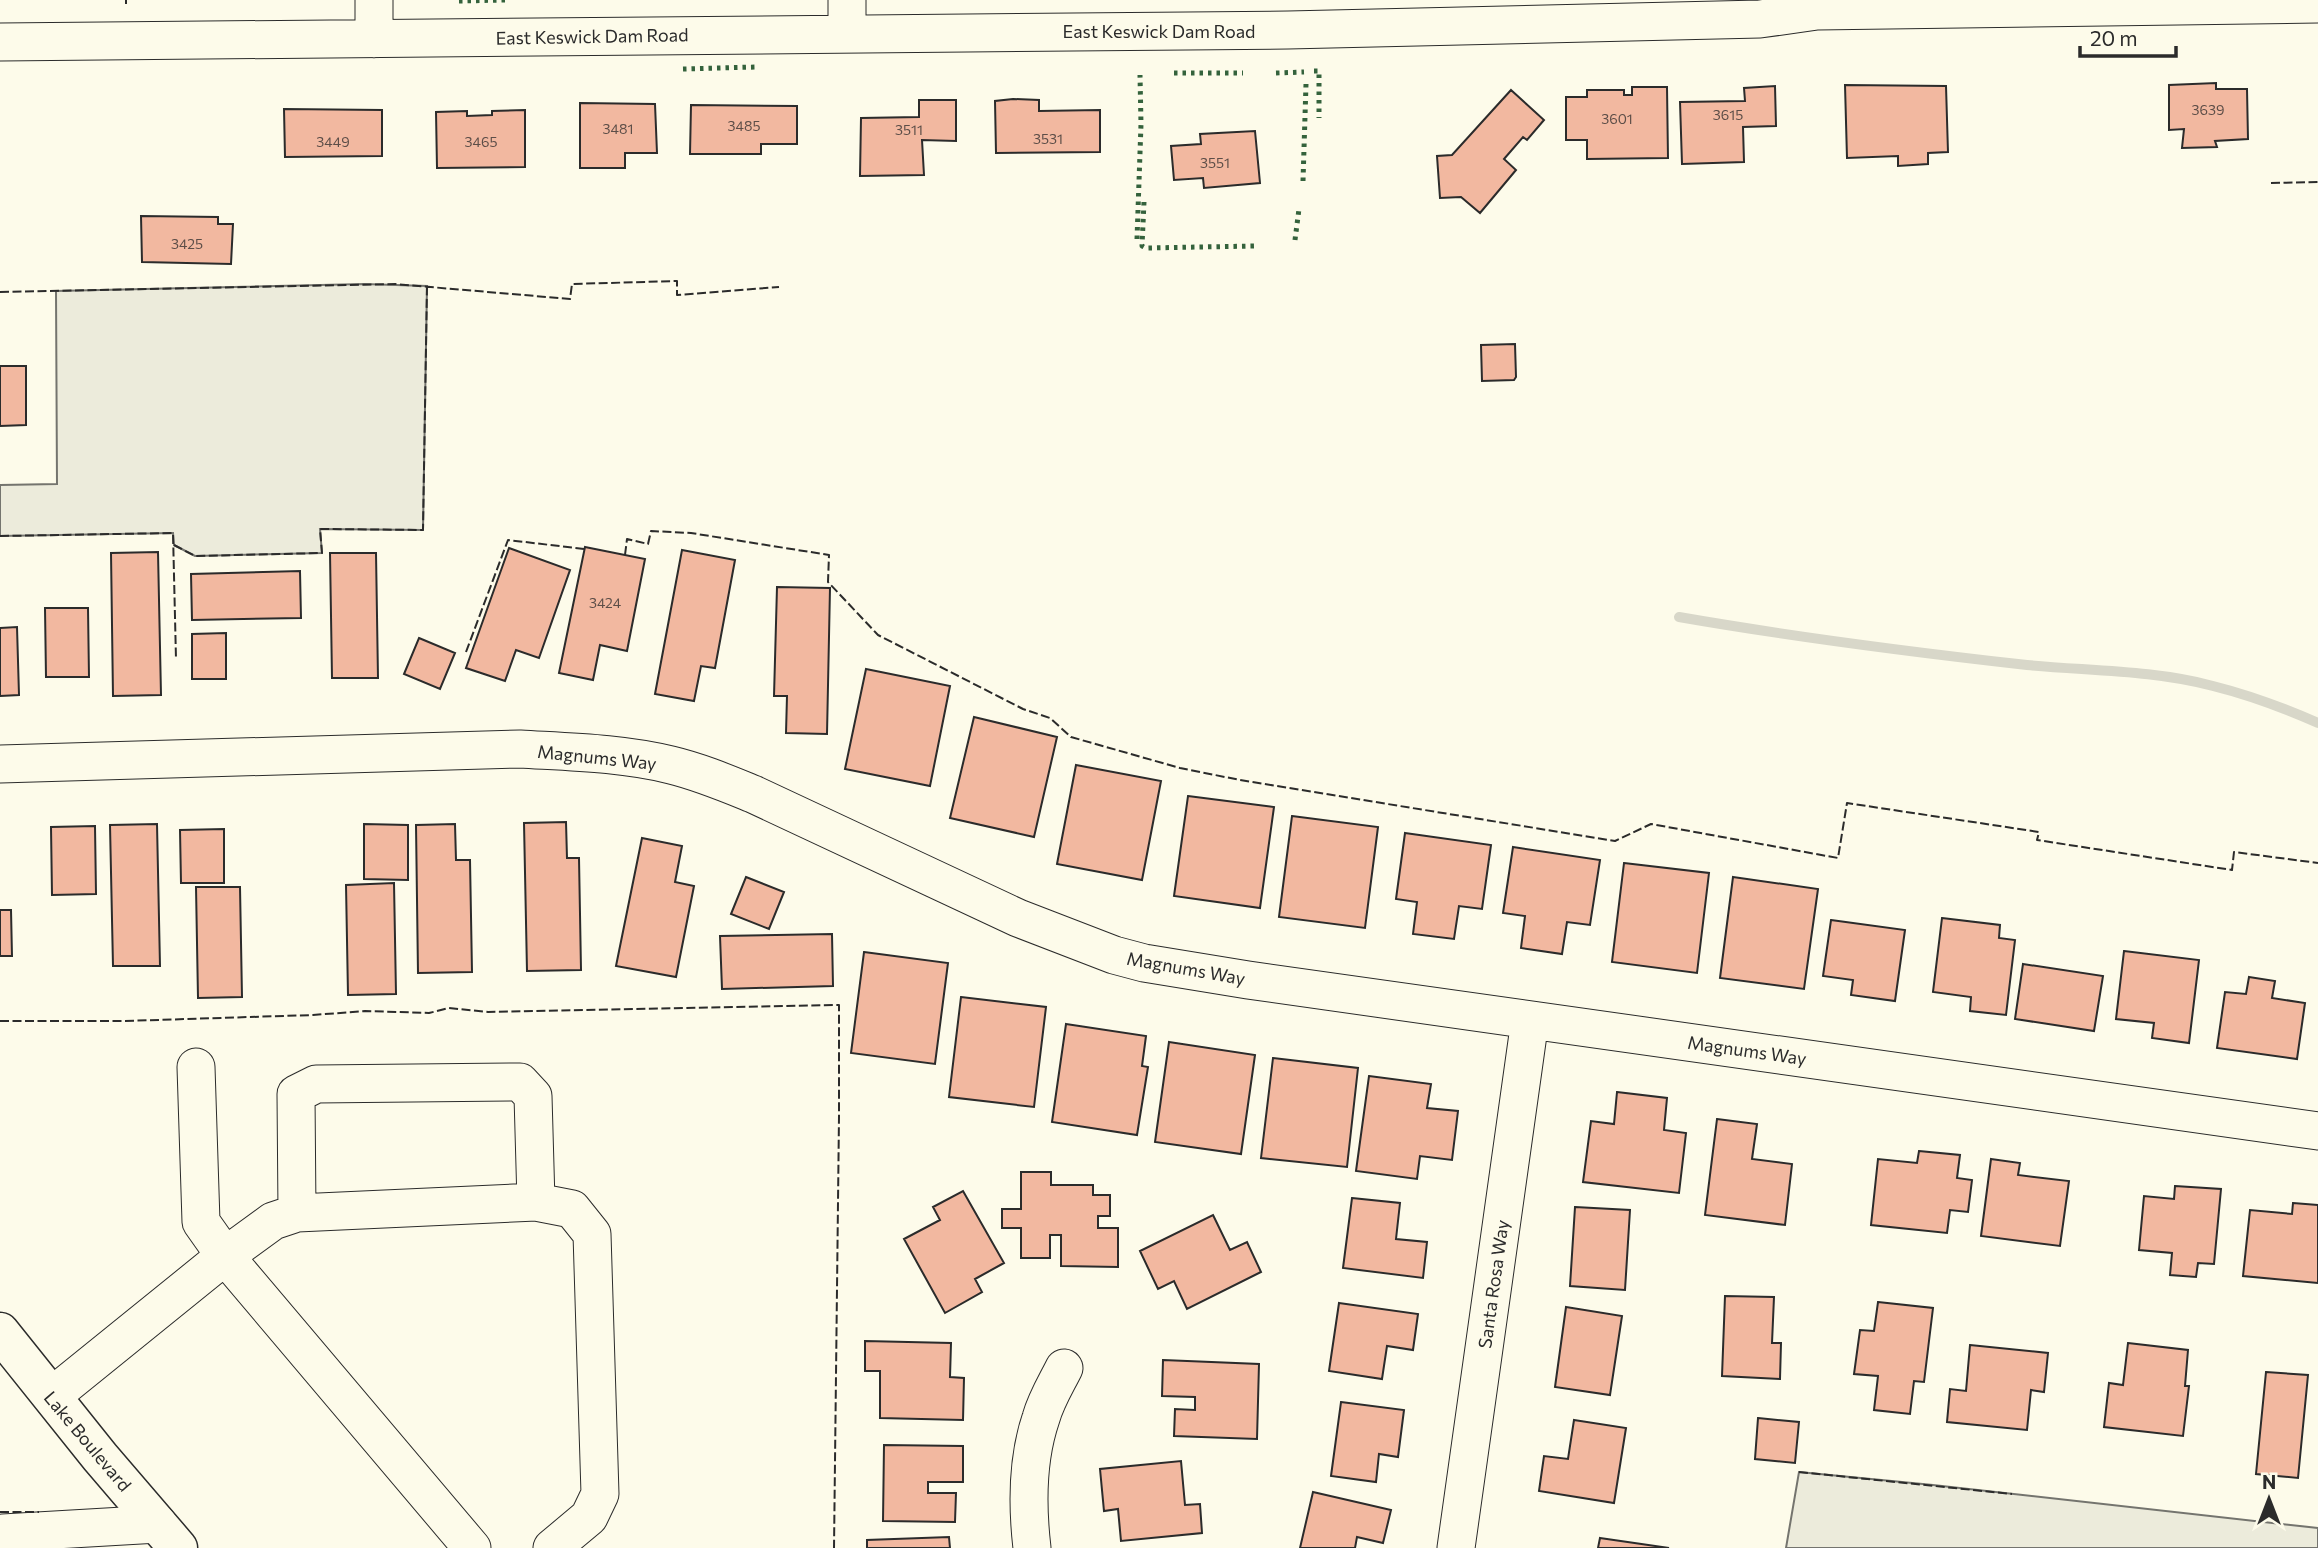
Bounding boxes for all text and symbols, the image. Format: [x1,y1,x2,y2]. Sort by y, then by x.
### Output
scale bar [2080,14,2176,58]
street label: East Keswick Dam Road [1062,20,1256,42]
street label: East Keswick Dam Road [495,23,689,49]
text: 20 m [2090,25,2138,50]
house number: 3639 [2192,101,2224,118]
house number: 3615 [1713,106,1743,123]
house number: 3601 [1601,110,1633,127]
house number: 3485 [728,117,760,134]
house number: 3481 [603,120,633,137]
house number: 3511 [895,121,923,138]
house number: 3531 [1033,130,1063,147]
house number: 3449 [316,133,350,150]
house number: 3465 [465,133,497,150]
house number: 3551 [1200,154,1230,171]
house number: 3425 [171,235,203,252]
house number: 3424 [589,594,622,611]
street label: Magnums Way [536,740,658,774]
street label: Magnums Way [1125,947,1247,989]
street label: Magnums Way [1686,1031,1808,1069]
street label: Santa Rosa Way [1473,1218,1513,1350]
street label: Lake Boulevard [40,1386,136,1496]
north arrow [2234,1464,2304,1534]
text: N [2262,1470,2276,1493]

